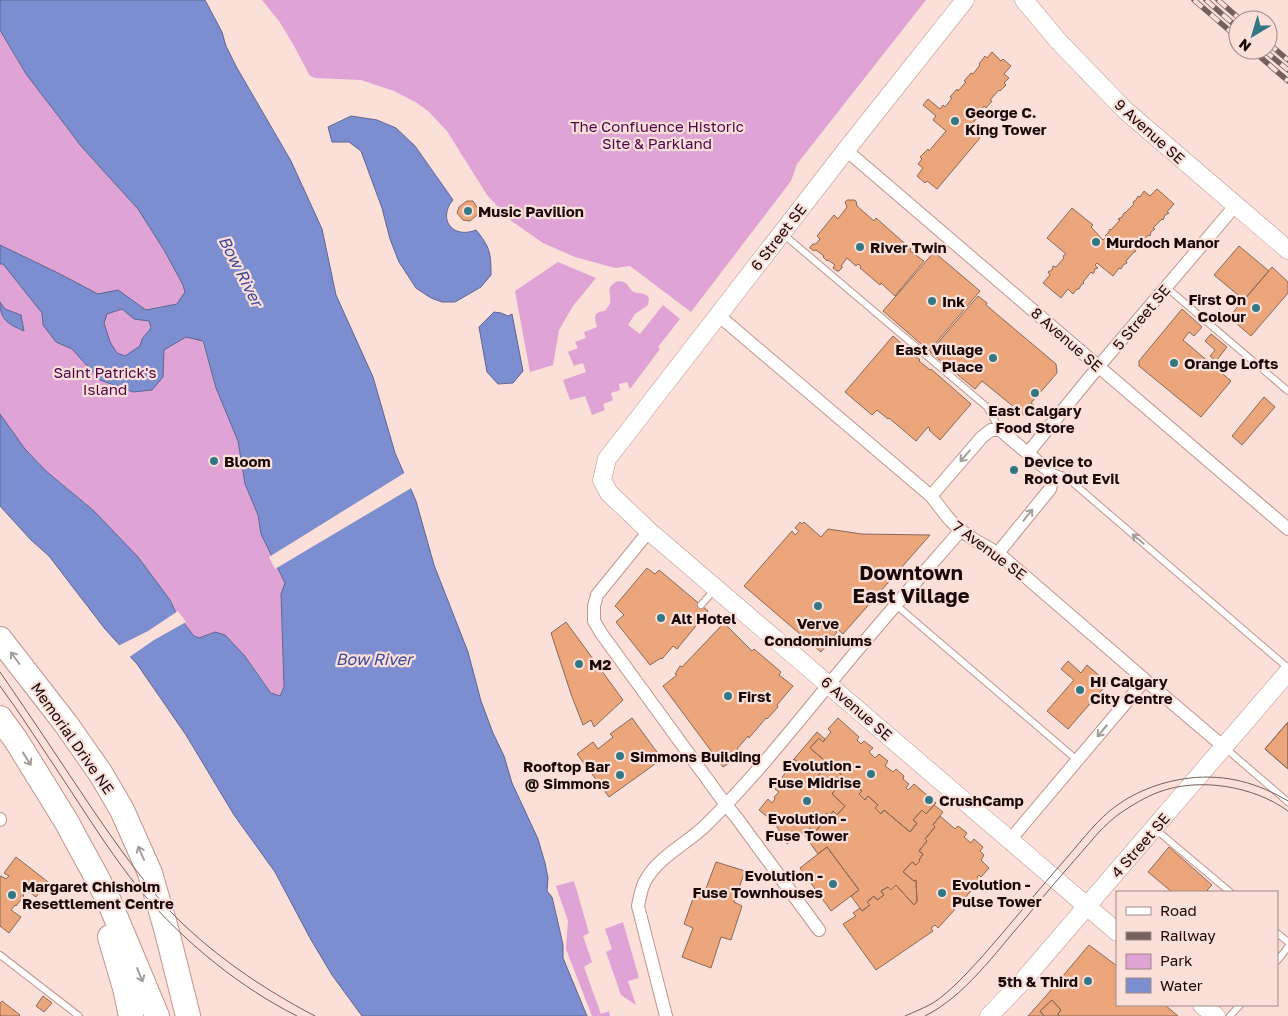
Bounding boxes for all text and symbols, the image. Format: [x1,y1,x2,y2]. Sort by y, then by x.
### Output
north arrow [1228,10,1278,60]
text: N [1235,36,1254,56]
street label: 9 Avenue SE [1111,95,1189,167]
place label: George C. King Tower [965,103,1047,138]
marker: George C. King Tower [949,115,961,127]
park label: The Confluence Historic Site & Parkland [570,117,744,152]
street label: 6 Street SE [746,200,810,274]
place label: Music Pavilion [478,202,584,220]
marker: Music Pavilion [462,205,474,217]
water label: Bow River [215,232,269,312]
place label: Murdoch Manor [1106,233,1220,251]
marker: Murdoch Manor [1090,236,1102,248]
place label: River Twin [870,238,947,256]
marker: River Twin [854,241,866,253]
street label: 5 Street SE [1109,281,1173,353]
place label: First On Colour [1188,290,1246,325]
place label: Ink [942,292,965,310]
marker: Ink [926,295,938,307]
marker: First On Colour [1250,302,1262,314]
street label: 8 Avenue SE [1028,303,1106,375]
place label: East Village Place [895,340,983,375]
marker: East Village Place [987,352,999,364]
place label: Orange Lofts [1184,354,1278,372]
marker: Orange Lofts [1168,357,1180,369]
park label: Saint Patrick's Island [54,363,157,398]
marker: East Calgary Food Store [1029,387,1041,399]
place label: East Calgary Food Store [988,401,1082,436]
one-way arrow [959,450,971,463]
place label: Bloom [224,452,271,470]
place label: Device to Root Out Evil [1024,452,1119,487]
marker: Bloom [208,455,220,467]
marker: Device to Root Out Evil [1008,464,1020,476]
one-way arrow [1023,509,1034,522]
street label: 7 Avenue SE [950,517,1030,583]
one-way arrow [1132,533,1145,544]
district label: Downtown East Village [853,560,970,607]
marker: Verve Condominiums [812,600,824,612]
place label: Alt Hotel [671,609,736,627]
marker: Alt Hotel [655,612,667,624]
place label: Verve Condominiums [764,614,872,649]
water label: Bow River [336,649,415,669]
one-way arrow [10,652,21,665]
place label: M2 [589,655,612,673]
marker: M2 [573,658,585,670]
street label: 6 Avenue SE [818,672,896,744]
place label: HI Calgary City Centre [1090,672,1173,707]
street label: Memorial Drive NE [28,679,118,797]
marker: HI Calgary City Centre [1074,684,1086,696]
place label: First [738,687,771,705]
marker: First [722,690,734,702]
one-way arrow [1097,724,1108,737]
place label: Simmons Building [630,747,761,765]
marker: Simmons Building [614,750,626,762]
one-way arrow [22,751,32,765]
place label: Evolution - Fuse Midrise [768,756,861,791]
place label: Rooftop Bar @ Simmons [523,757,610,792]
marker: Evolution - Fuse Midrise [865,768,877,780]
marker: Rooftop Bar @ Simmons [614,769,626,781]
place label: CrushCamp [939,791,1024,809]
marker: CrushCamp [923,794,935,806]
marker: Evolution - Fuse Tower [801,795,813,807]
place label: Evolution - Fuse Tower [765,809,849,844]
street label: 4 Street SE [1107,809,1173,881]
one-way arrow [136,846,145,861]
place label: Evolution - Fuse Townhouses [693,866,823,901]
place label: Evolution - Pulse Tower [952,875,1042,910]
place label: Margaret Chisholm Resettlement Centre [22,877,174,912]
marker: Evolution - Fuse Townhouses [827,878,839,890]
marker: Evolution - Pulse Tower [936,887,948,899]
marker: Margaret Chisholm Resettlement Centre [6,889,18,901]
legend [1116,891,1278,1006]
text: Road [1160,901,1197,919]
text: Railway [1160,926,1216,944]
text: Park [1160,951,1193,969]
one-way arrow [136,967,145,982]
place label: 5th & Third [998,972,1078,990]
marker: 5th & Third [1082,975,1094,987]
text: Water [1160,976,1203,994]

